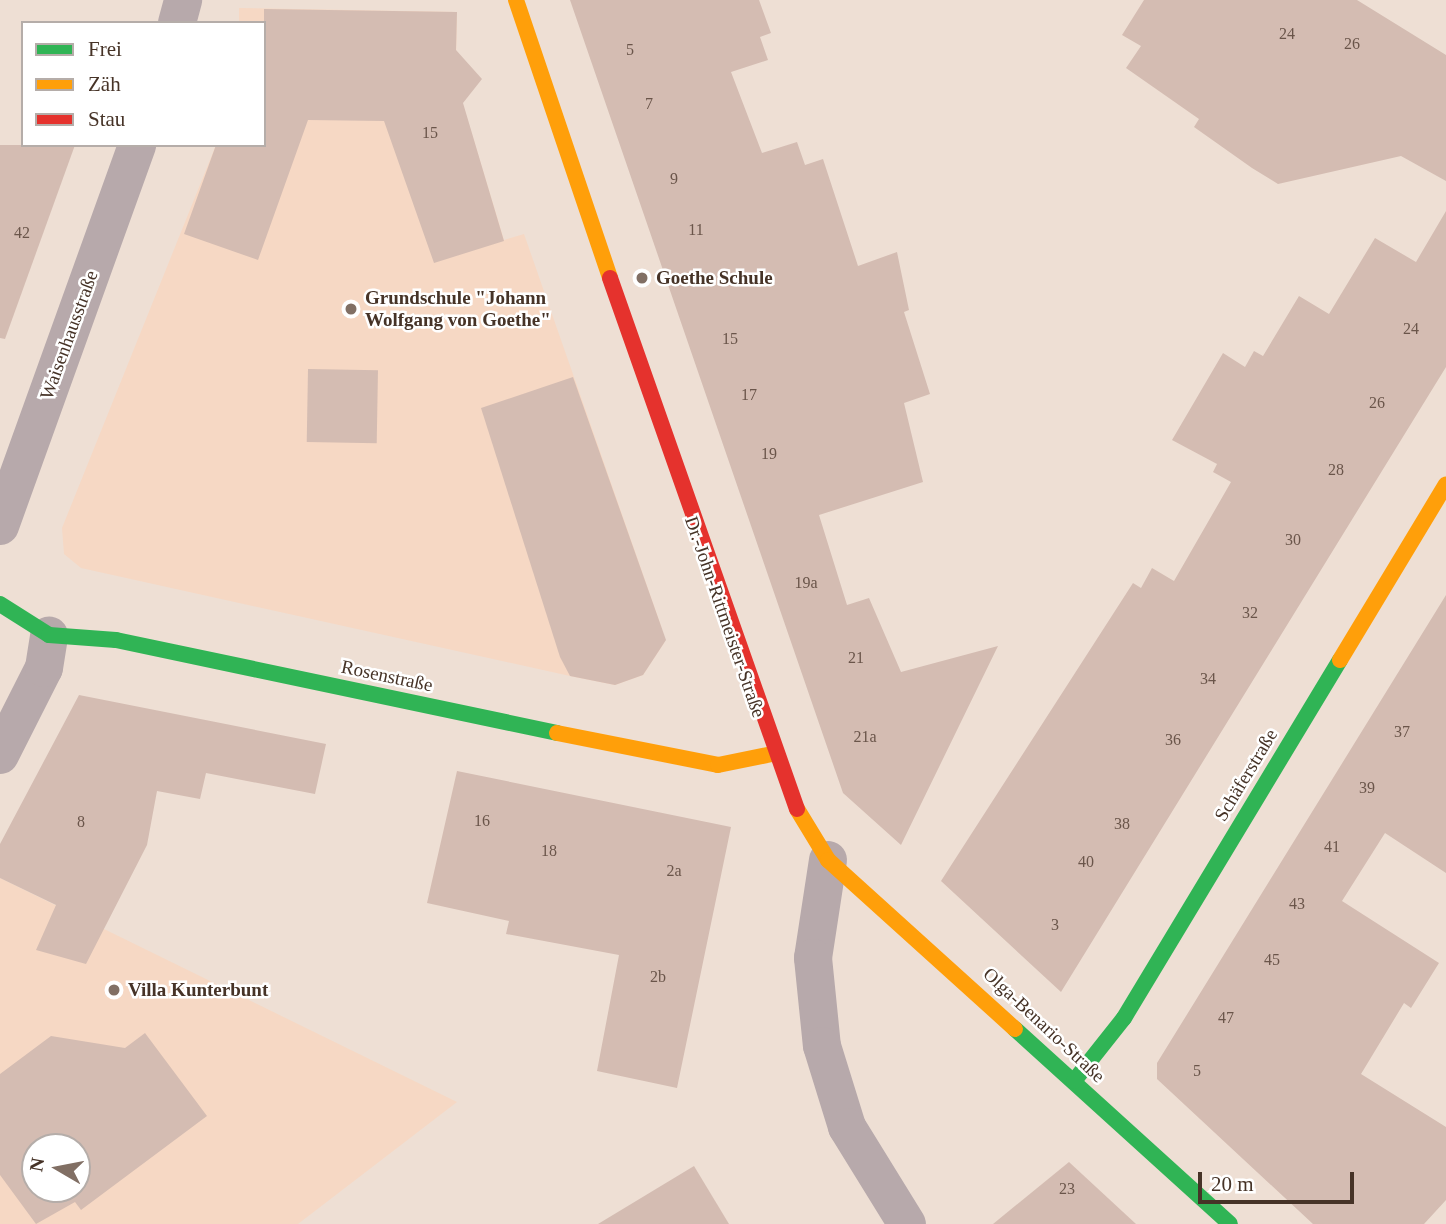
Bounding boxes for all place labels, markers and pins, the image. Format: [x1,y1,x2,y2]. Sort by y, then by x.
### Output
place label: Goethe Schule [656,267,773,289]
marker: Goethe Schule [634,270,650,286]
place label: Grundschule "Johann Wolfgang von Goethe" [365,287,551,331]
marker: Grundschule "Johann Wolfgang von Goethe" [343,301,359,317]
place label: Villa Kunterbunt [128,979,268,1001]
marker: Villa Kunterbunt [106,982,122,998]

